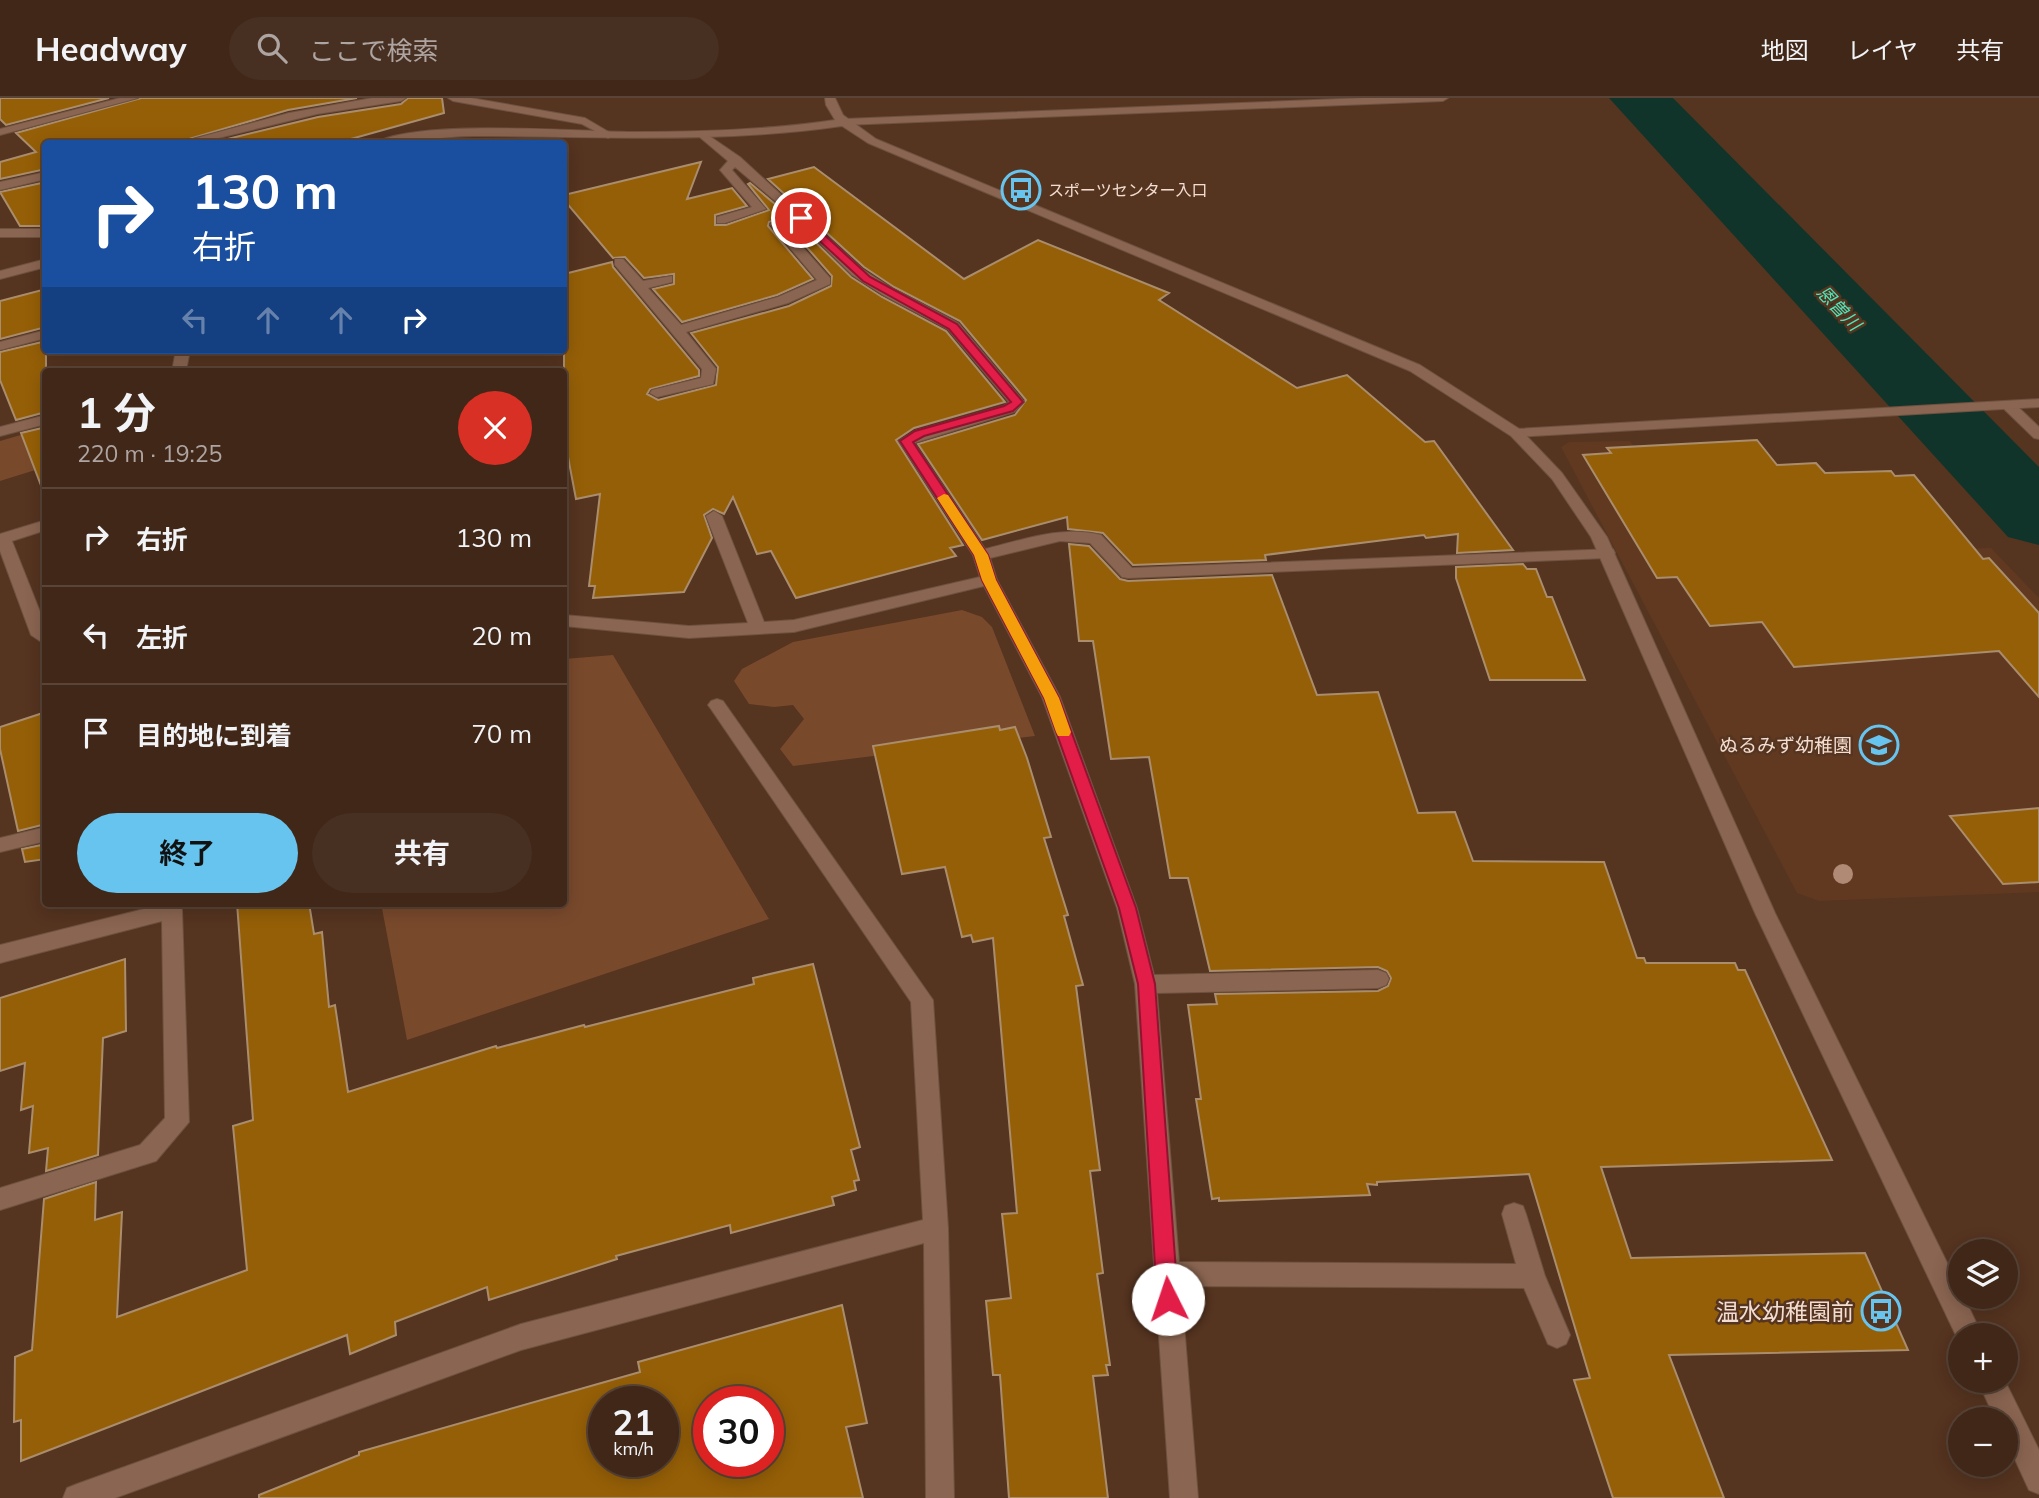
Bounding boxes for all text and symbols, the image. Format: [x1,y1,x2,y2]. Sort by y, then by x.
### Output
search box [229,17,719,80]
text: Headway [35,28,187,69]
icon: search [253,29,291,67]
text: ここで検索 [309,34,439,67]
text: 地図 [1761,35,1809,65]
text: レイヤ [1847,35,1918,65]
text: 共有 [1956,35,2004,65]
text: 130 m [192,160,338,221]
icon: right [77,168,168,259]
bus stop icon: スポーツセンター入口 [1000,169,1042,211]
place label: スポーツセンター入口 [1048,180,1208,200]
pin [771,188,831,248]
icon: arrive [782,199,820,237]
text: 右折 [192,226,256,266]
water label: 恩曽川 [1812,281,1867,337]
icon: left [176,301,214,339]
icon: ahead [249,301,287,339]
icon: ahead [322,301,360,339]
icon: right [395,301,433,339]
text: 1 分 [77,386,156,439]
button: close [458,391,532,465]
text: 220 m · 19:25 [77,439,222,468]
icon: right [77,518,115,556]
text: 130 m [456,521,532,554]
text: 右折 [136,523,188,556]
icon: left [77,616,115,654]
text: 20 m [471,619,532,652]
text: 左折 [136,621,188,654]
icon: arrive [77,714,115,752]
text: 70 m [471,717,532,750]
text: 目的地に到着 [136,719,292,752]
school or university icon: ぬるみず幼稚園 [1858,724,1900,766]
place label: ぬるみず幼稚園 [1719,733,1852,757]
button: 終了 [77,813,298,893]
button: 共有 [312,813,532,893]
map controls [1948,1239,2018,1477]
button: layers [1948,1239,2018,1309]
position arrow [1131,1262,1205,1336]
bus stop icon: 温水幼稚園前 [1860,1290,1902,1332]
place label: 温水幼稚園前 [1716,1297,1854,1326]
button: + [1948,1323,2018,1393]
speed limit sign: 30 [693,1386,784,1477]
text: 21 [612,1400,655,1444]
button: − [1948,1407,2018,1477]
text: km/h [613,1437,654,1460]

